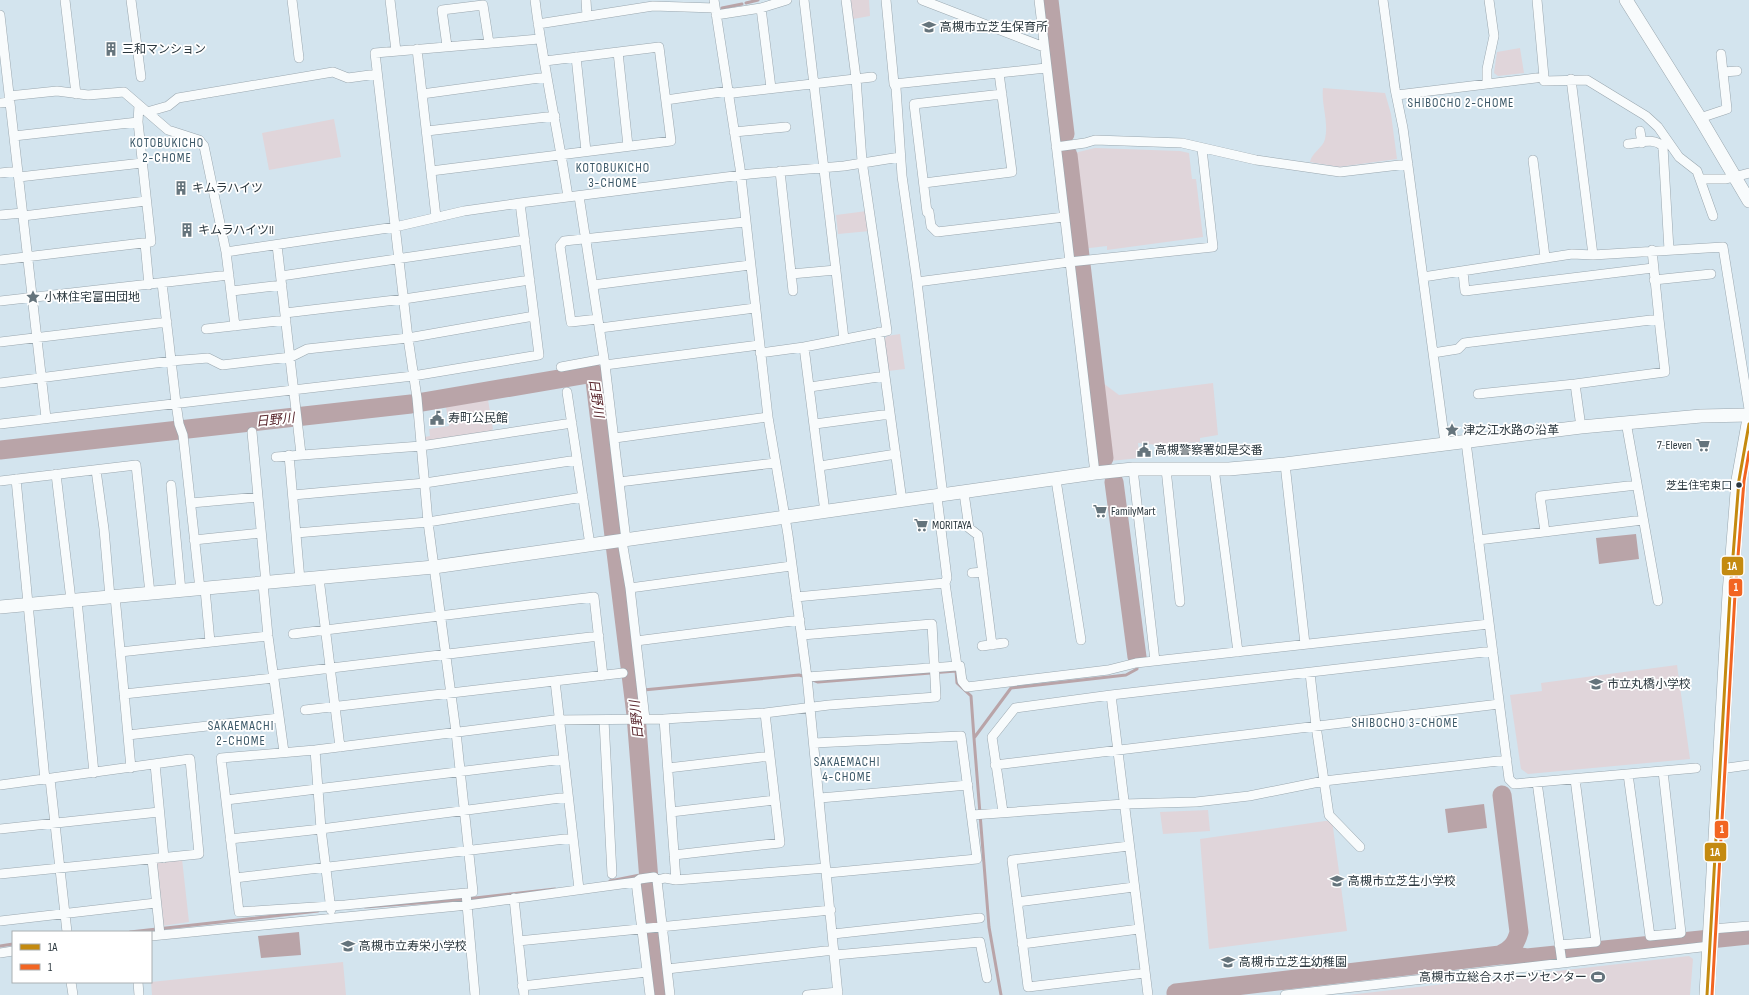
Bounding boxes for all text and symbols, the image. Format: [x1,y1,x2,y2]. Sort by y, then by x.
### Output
school or university icon: 高槻市立芝生保育所 [921,19,937,35]
place label: 高槻市立芝生保育所 [940,20,1048,35]
building icon: 三和マンション [103,41,119,57]
place label: 三和マンション [122,42,206,57]
district label: SHIBOCHO 2-CHOME [1408,95,1514,111]
district label: KOTOBUKICHO 2-CHOME [130,135,204,166]
district label: KOTOBUKICHO 3-CHOME [576,160,650,191]
building icon: キムラハイツ [173,180,189,196]
place label: キムラハイツ [192,181,263,196]
building icon: キムラハイツII [179,222,195,238]
place label: キムラハイツII [198,223,274,238]
place icon: 小林住宅富田団地 [25,289,41,305]
place label: 小林住宅富田団地 [44,290,140,305]
water label: 日野川 [585,378,607,421]
water label: 日野川 [255,410,297,430]
public building icon: 寿町公民館 [429,410,445,426]
place label: 寿町公民館 [448,411,508,426]
place icon: 津之江水路の沿革 [1444,422,1460,438]
place label: 津之江水路の沿革 [1463,423,1559,438]
supermarket icon: 7-Eleven [1695,437,1711,453]
place label: 7-Eleven [1657,438,1692,453]
public building icon: 高槻警察署如是交番 [1136,442,1152,458]
place label: 高槻警察署如是交番 [1155,443,1263,458]
place label: 芝生住宅東口 [1666,479,1732,492]
marker: 芝生住宅東口 [1734,480,1744,490]
supermarket icon: FamilyMart [1092,503,1108,519]
place label: FamilyMart [1111,504,1156,519]
supermarket icon: MORITAYA [913,517,929,533]
place label: MORITAYA [932,518,973,533]
line badge: 1A [1721,556,1744,576]
text: 1A [1727,560,1738,573]
line badge: 1 [1728,578,1743,597]
text: 1 [1734,581,1739,594]
school or university icon: 市立丸橋小学校 [1588,676,1604,692]
place label: 市立丸橋小学校 [1607,677,1691,692]
water label: 日野川 [627,698,647,740]
district label: SHIBOCHO 3-CHOME [1351,715,1459,731]
district label: SAKAEMACHI 2-CHOME [208,718,274,749]
district label: SAKAEMACHI 4-CHOME [814,754,880,785]
line badge: 1 [1714,820,1729,839]
text: 1 [1720,823,1725,836]
line badge: 1A [1704,842,1727,862]
text: 1A [1710,846,1721,859]
school or university icon: 高槻市立芝生小学校 [1329,873,1345,889]
place label: 高槻市立芝生小学校 [1348,874,1456,889]
legend [12,931,152,983]
school or university icon: 高槻市立寿栄小学校 [340,938,356,954]
place label: 高槻市立寿栄小学校 [359,939,467,954]
text: 1A [48,940,58,955]
school or university icon: 高槻市立芝生幼稚園 [1220,954,1236,970]
place label: 高槻市立芝生幼稚園 [1239,955,1347,970]
text: 1 [48,960,53,975]
sports icon: 高槻市立総合スポーツセンター [1590,969,1606,985]
place label: 高槻市立総合スポーツセンター [1419,970,1587,985]

